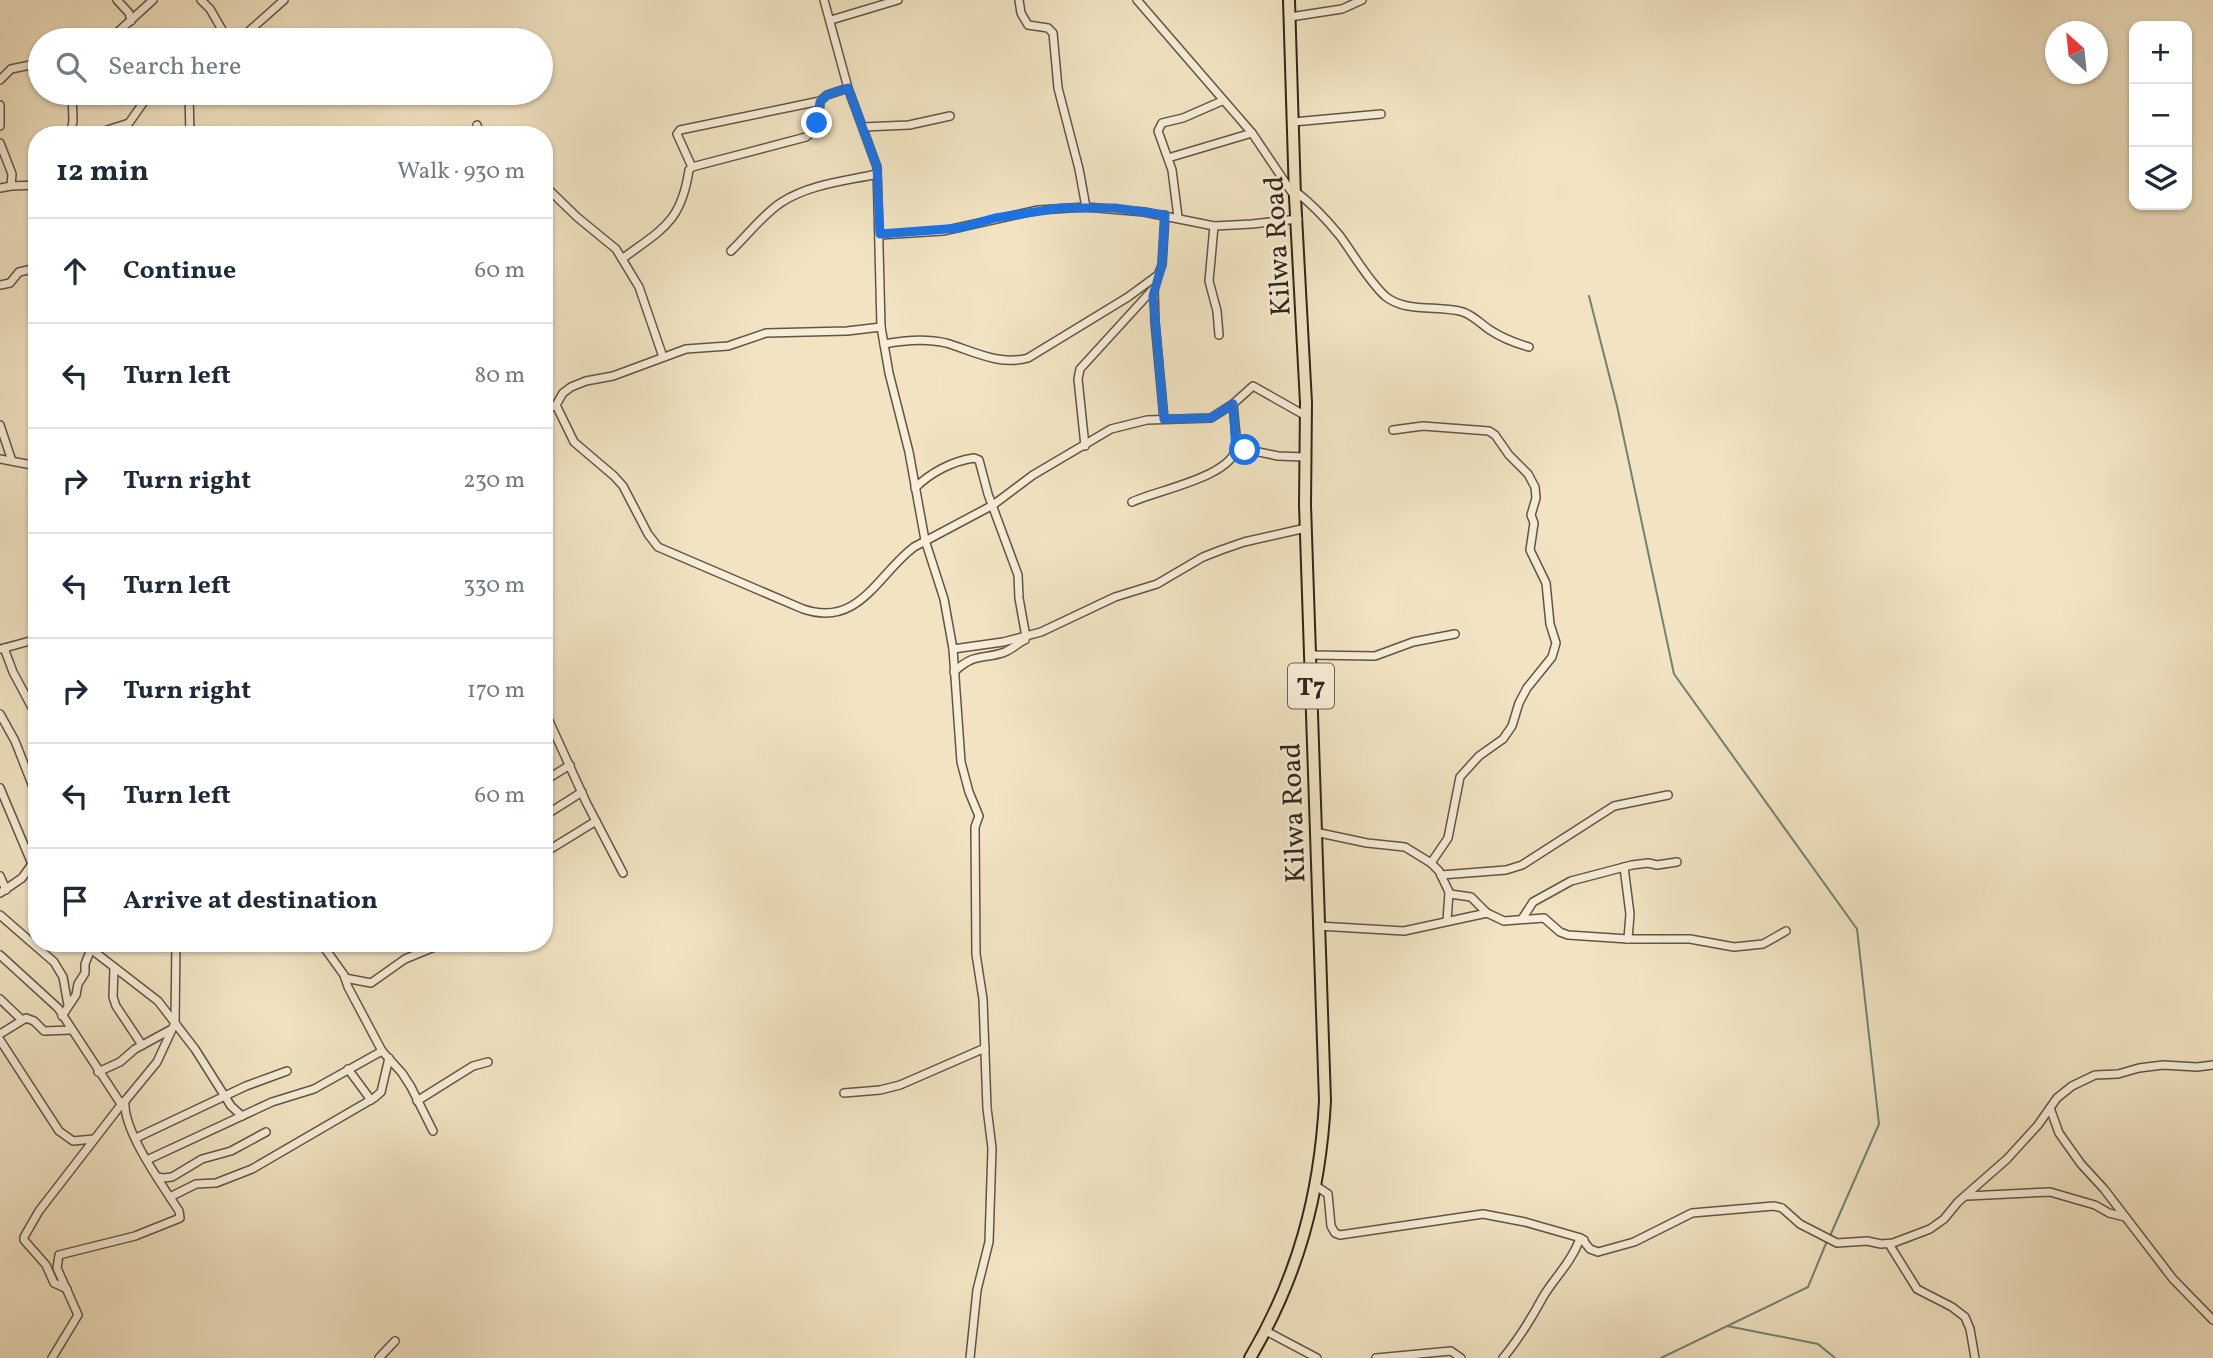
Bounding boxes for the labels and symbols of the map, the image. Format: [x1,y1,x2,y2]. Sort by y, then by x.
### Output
north arrow [2045,21,2108,84]
route end [801,107,832,138]
street label: Kilwa Road [1255,175,1302,317]
route start [1229,434,1260,465]
road number: T7 [1288,664,1334,708]
street label: Kilwa Road [1273,742,1316,884]

